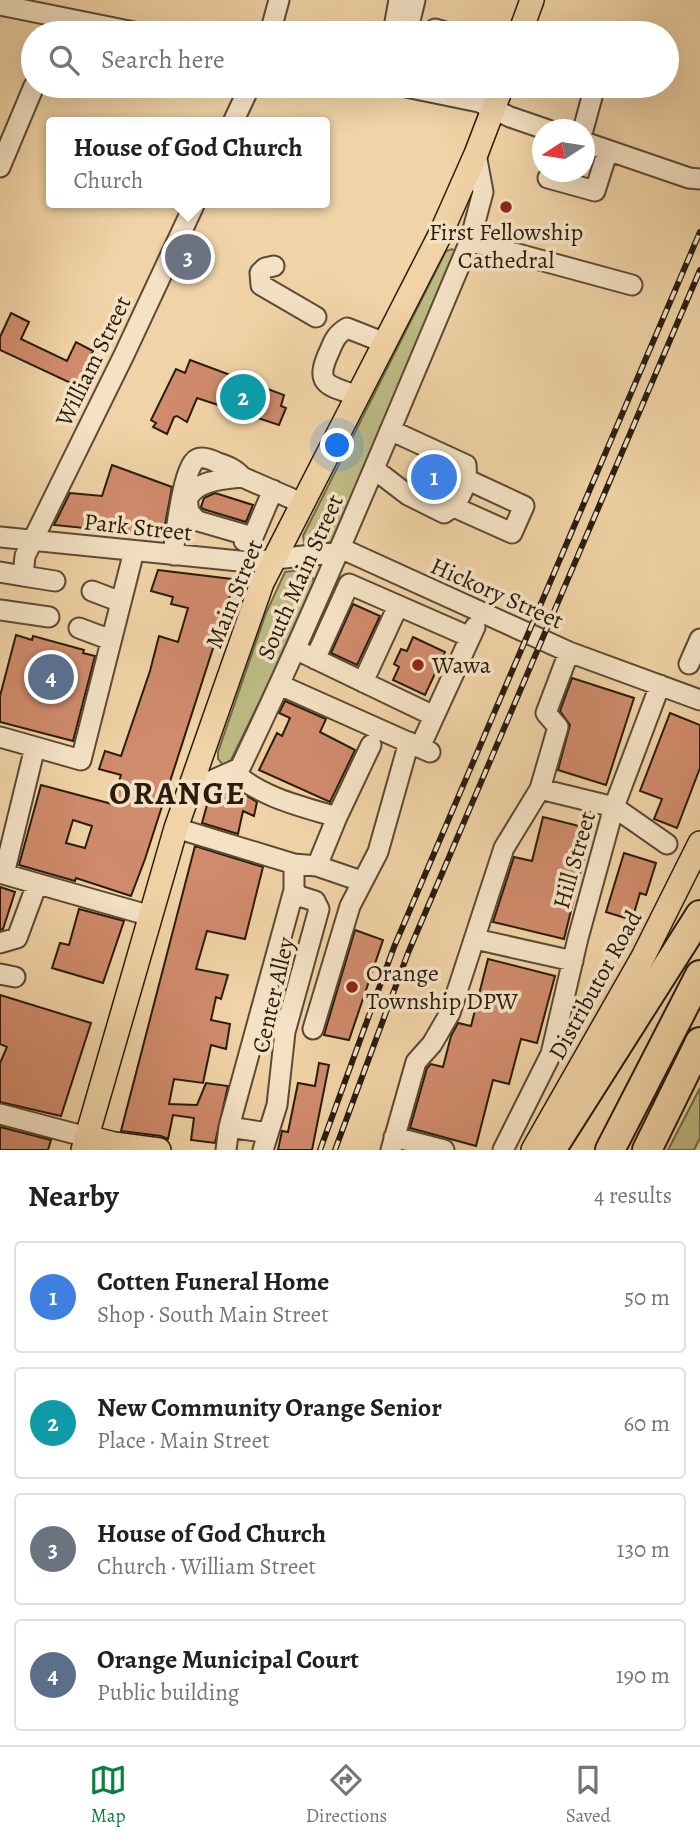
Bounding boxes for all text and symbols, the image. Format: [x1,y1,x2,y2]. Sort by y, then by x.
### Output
search box [21,21,679,98]
icon: search [45,41,83,79]
text: Search here [101,42,225,77]
popup [46,117,330,208]
north arrow [532,119,595,182]
text: House of God Church [73,130,303,165]
text: Church [73,165,143,196]
marker: First Fellowship Cathedral [498,199,514,215]
place label: First Fellowship Cathedral [429,216,583,276]
pin: 3 [165,231,211,283]
street label: William Street [47,290,138,433]
pin: 2 [220,371,266,423]
your location [320,428,354,462]
pin: 1 [411,451,457,503]
street label: South Main Street [249,489,351,665]
street label: Park Street [82,505,194,549]
street label: Main Street [198,535,270,653]
street label: Hickory Street [426,549,569,637]
place label: Wawa [431,649,492,681]
pin: 4 [28,651,74,703]
marker: Wawa [410,657,426,673]
district label: ORANGE [109,771,247,815]
street label: Hill Street [545,807,603,913]
street label: Distributor Road [541,905,649,1065]
street label: Center Alley [244,934,302,1056]
place label: Orange Township DPW [366,957,519,1017]
marker: Orange Township DPW [344,979,360,995]
text: Nearby [28,1176,119,1216]
text: 4 results [594,1180,672,1211]
text: Cotten Funeral Home [97,1264,329,1299]
text: 1 [49,1282,57,1313]
text: 50 m [624,1282,670,1313]
text: Shop · South Main Street [97,1299,329,1330]
text: New Community Orange Senior [97,1390,442,1425]
text: 2 [47,1408,59,1439]
text: 60 m [623,1408,670,1439]
text: Place · Main Street [97,1425,270,1456]
text: House of God Church [97,1516,326,1551]
text: 3 [48,1534,58,1565]
text: 130 m [617,1534,670,1565]
text: Church · William Street [97,1551,316,1582]
text: Orange Municipal Court [97,1642,359,1677]
text: 4 [48,1660,58,1691]
text: 190 m [616,1660,670,1691]
text: Public building [97,1677,239,1708]
tab: Map [89,1761,127,1829]
tab: Directions [306,1761,387,1829]
tab: Saved [566,1761,611,1829]

